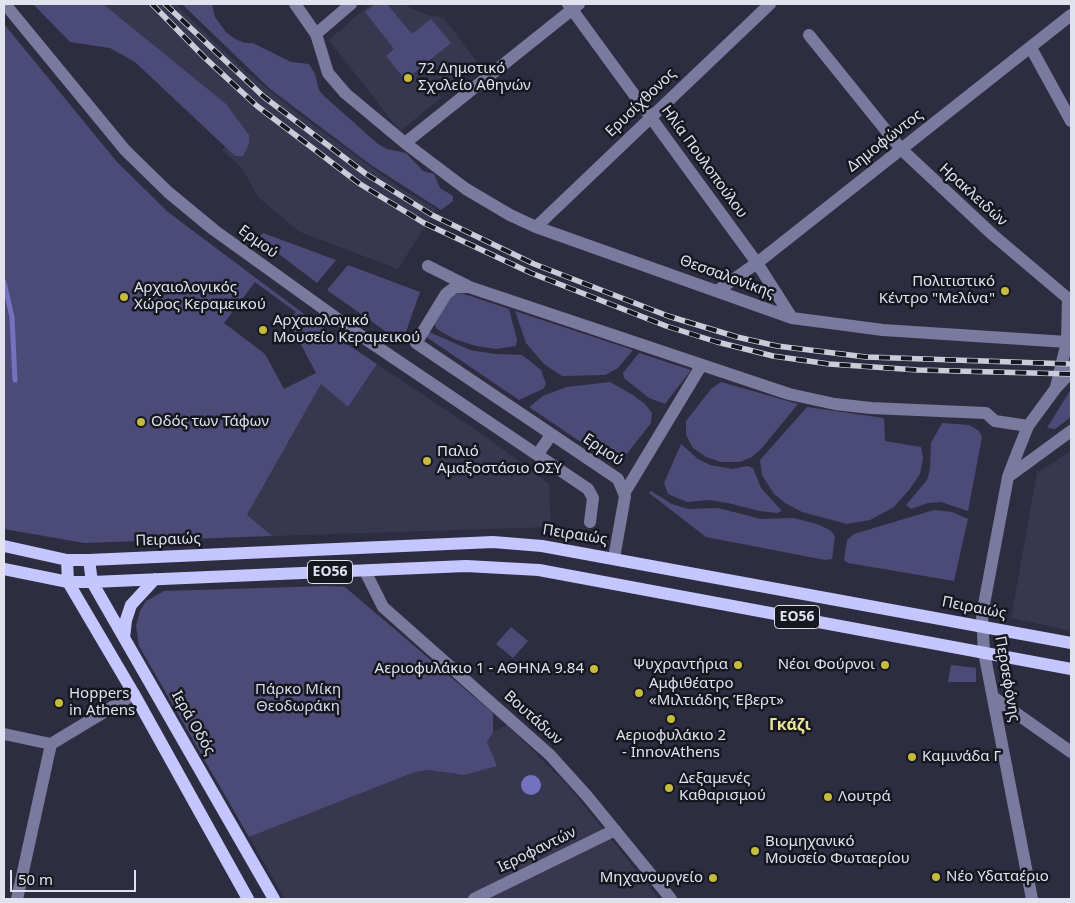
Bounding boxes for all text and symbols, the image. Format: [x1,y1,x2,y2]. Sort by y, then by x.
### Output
place label: 72 Δημοτικό Σχολείο Αθηνών [418,60,531,95]
street label: Ερυσίχθονος [602,65,680,141]
marker: 72 Δημοτικό Σχολείο Αθηνών [402,72,414,84]
street label: Ηλία Πουλοπούλου [657,102,751,222]
street label: Δημοφώντος [844,106,926,176]
street label: Ηρακλειδών [935,160,1011,230]
street label: Ερμού [235,222,281,262]
street label: Θεσσαλονίκης [677,252,777,302]
place label: Πολιτιστικό Κέντρο "Μελίνα" [879,273,995,308]
place label: Αρχαιολογικός Χώρος Κεραμεικού [134,279,266,314]
marker: Πολιτιστικό Κέντρο "Μελίνα" [999,285,1011,297]
marker: Αρχαιολογικός Χώρος Κεραμεικού [118,291,130,303]
place label: Αρχαιολογικό Μουσείο Κεραμεικού [273,312,420,347]
marker: Αρχαιολογικό Μουσείο Κεραμεικού [257,324,269,336]
place label: Οδός των Τάφων [151,413,269,431]
marker: Οδός των Τάφων [135,416,147,428]
street label: Ερμού [579,430,627,470]
place label: Παλιό Αμαξοστάσιο ΟΣΥ [437,443,562,478]
marker: Παλιό Αμαξοστάσιο ΟΣΥ [421,455,433,467]
street label: Πειραιώς [541,521,609,549]
street label: Πειραιώς [135,530,201,550]
road number: ΕΟ56 [308,560,352,584]
street label: Πειραιώς [940,593,1008,623]
road number: ΕΟ56 [774,606,820,628]
street label: Περσεφόνης [991,635,1023,723]
place label: Ψυχραντήρια [633,656,728,674]
place label: Νέοι Φούρνοι [778,656,875,674]
marker: Ψυχραντήρια [732,659,744,671]
marker: Νέοι Φούρνοι [879,659,891,671]
place label: Αεριοφυλάκιο 1 - ΑΘΗΝΑ 9.84 [375,660,584,678]
marker: Αεριοφυλάκιο 1 - ΑΘΗΝΑ 9.84 [588,663,600,675]
place label: Αμφιθέατρο «Μιλτιάδης Έβερτ» [649,675,784,710]
park label: Πάρκο Μίκη Θεοδωράκη [255,681,341,716]
place label: Hoppers in Athens [69,685,135,720]
street label: Βουτάδων [500,687,566,749]
marker: Αμφιθέατρο «Μιλτιάδης Έβερτ» [633,687,645,699]
street label: Ιερά Οδός [167,688,219,758]
marker: Hoppers in Athens [53,697,65,709]
marker: Αεριοφυλάκιο 2 - InnovAthens [665,713,677,725]
district label: Γκάζι [769,715,811,735]
place label: Αεριοφυλάκιο 2 - InnovAthens [616,727,726,762]
place label: Καμινάδα Γ [922,748,1001,766]
marker: Καμινάδα Γ [906,751,918,763]
place label: Δεξαμενές Καθαρισμού [679,770,766,805]
marker: Δεξαμενές Καθαρισμού [663,782,675,794]
place label: Λουτρά [838,788,891,806]
marker: Λουτρά [822,791,834,803]
street label: Ιεροφαντών [495,823,579,877]
place label: Βιομηχανικό Μουσείο Φωταερίου [765,833,910,868]
marker: Βιομηχανικό Μουσείο Φωταερίου [749,845,761,857]
scale bar [12,860,139,892]
place label: Νέο Υδαταέριο [946,868,1049,886]
text: 50 m [18,869,53,889]
place label: Μηχανουργείο [600,869,703,887]
marker: Νέο Υδαταέριο [930,871,942,883]
marker: Μηχανουργείο [707,872,719,884]

